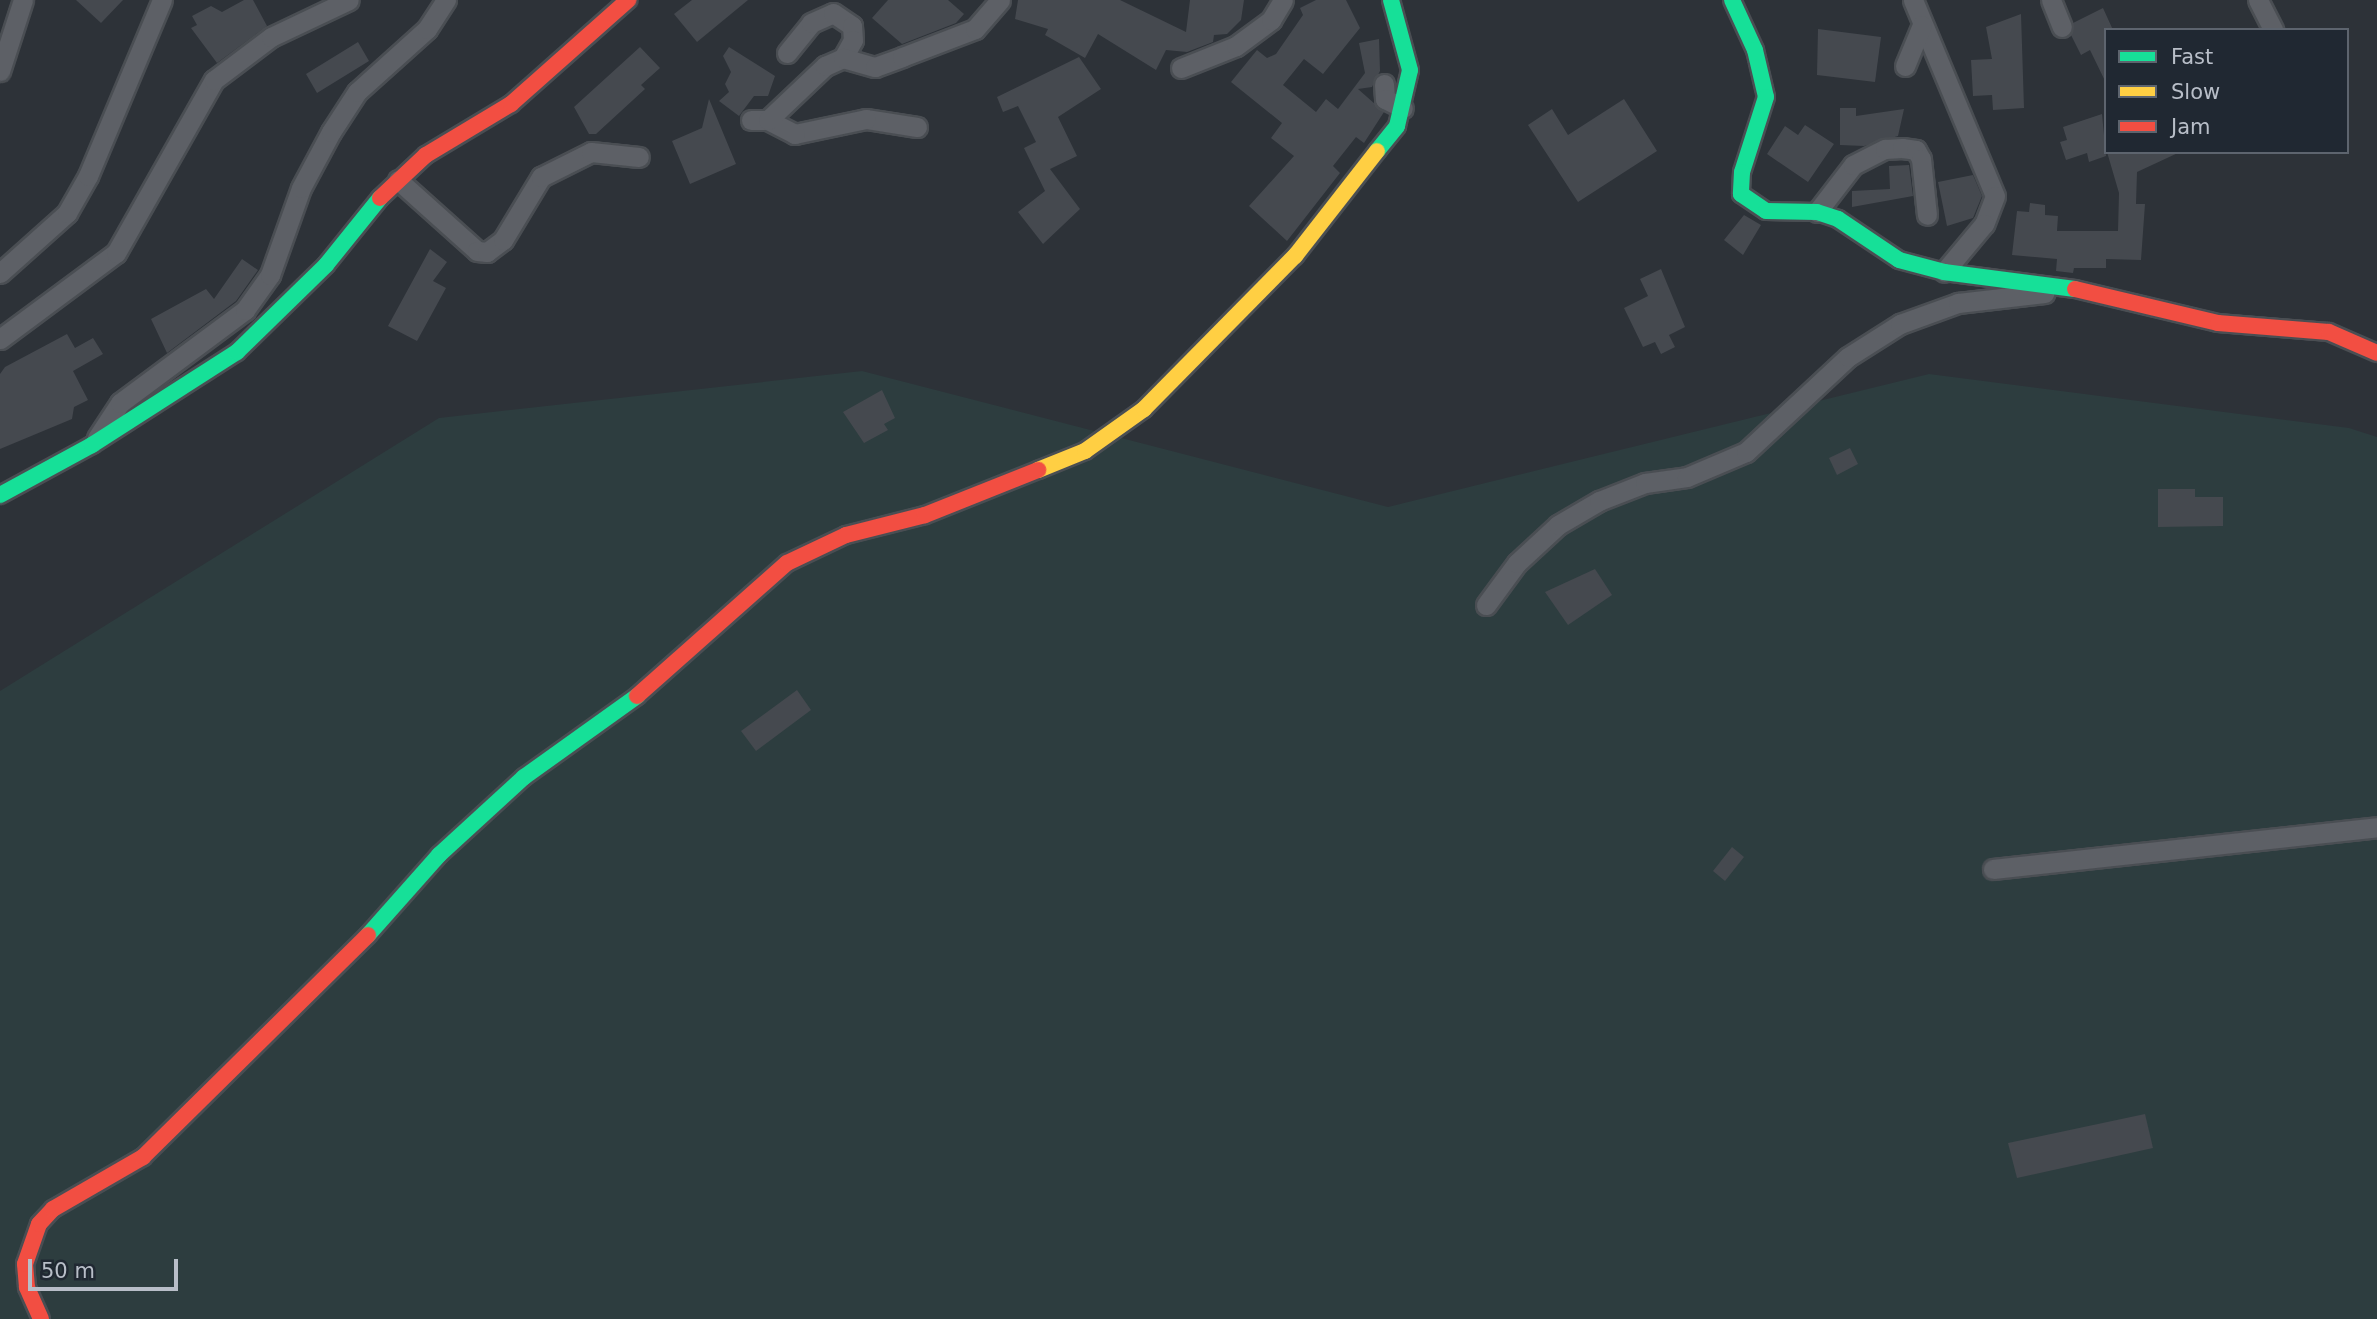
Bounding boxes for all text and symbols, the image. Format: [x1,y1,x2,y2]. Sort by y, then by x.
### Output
legend [2104,28,2349,154]
text: Fast [2171,45,2213,69]
text: Slow [2171,80,2220,104]
text: Jam [2171,115,2211,139]
scale bar [32,1246,182,1290]
text: 50 m [41,1259,95,1283]

